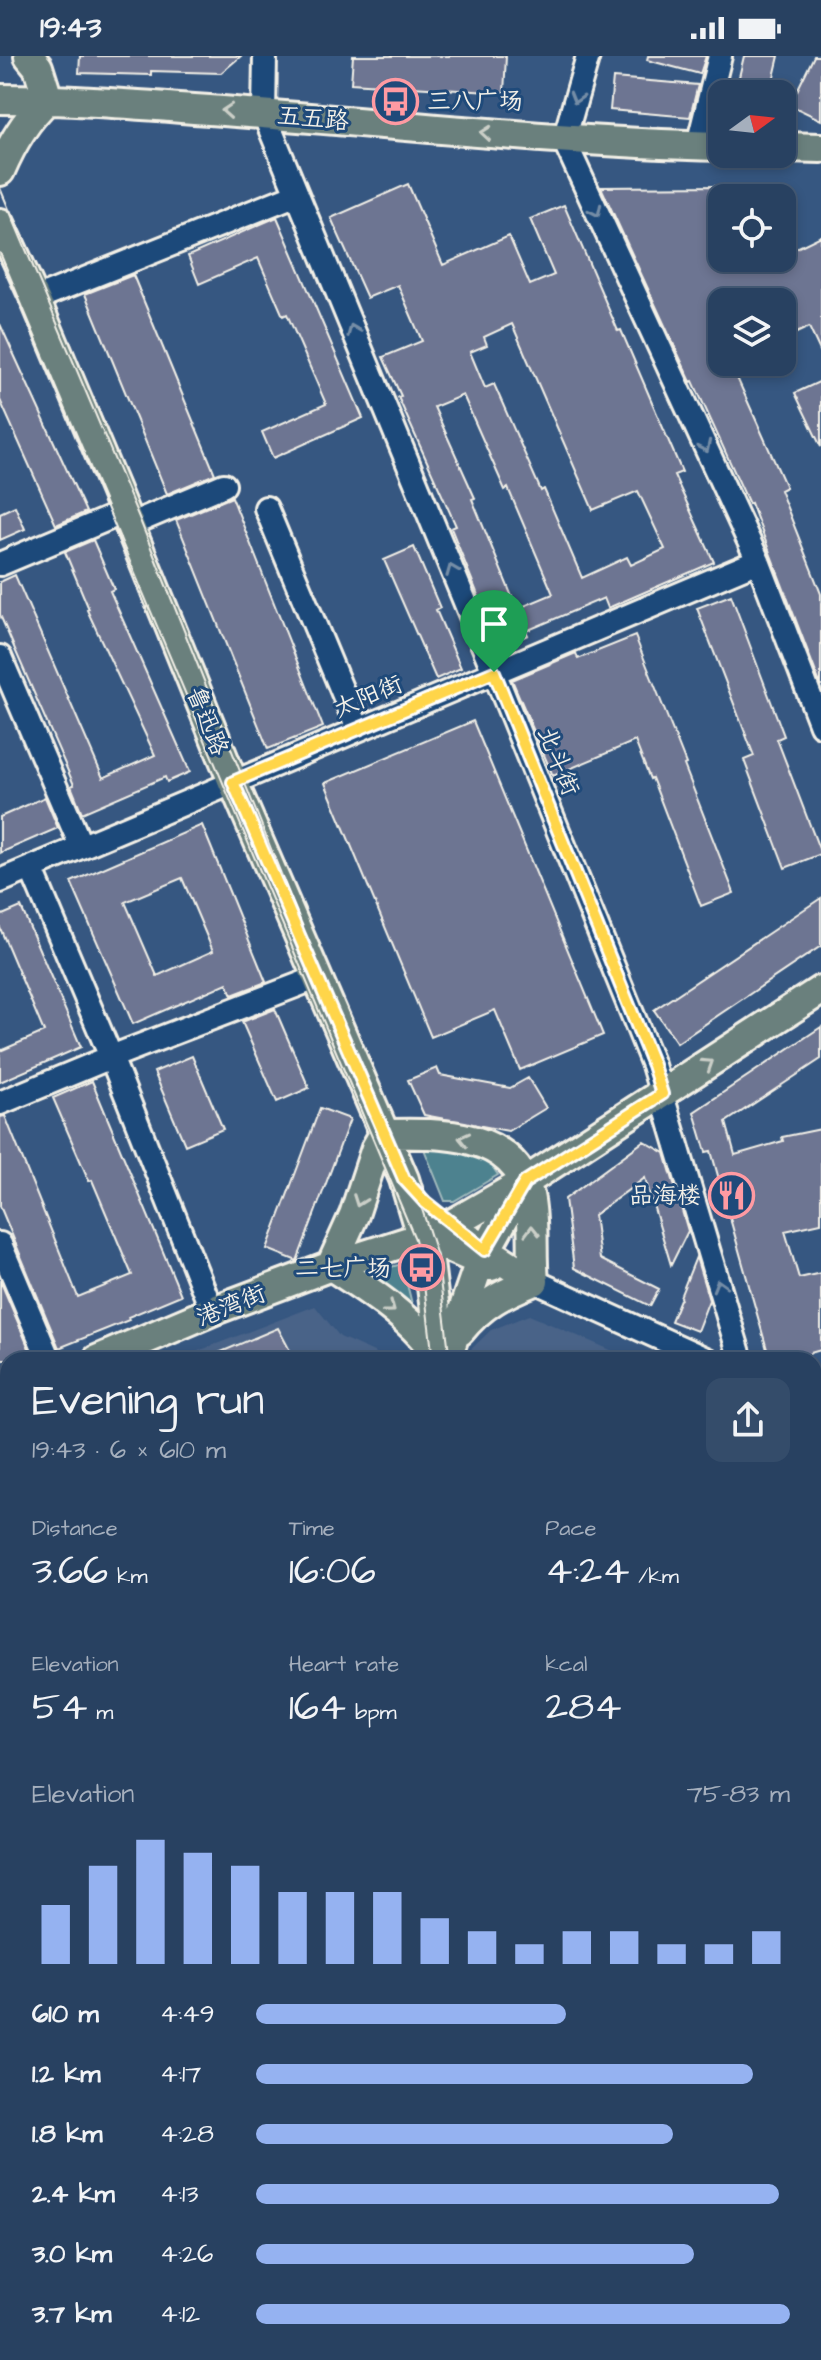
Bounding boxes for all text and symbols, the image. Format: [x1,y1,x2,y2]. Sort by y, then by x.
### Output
text: 19:43 [40,7,102,49]
bus stop icon: 三八广场 [372,77,420,125]
north arrow [708,80,796,168]
map controls [708,80,796,376]
place label: 三八广场 [427,85,523,119]
one-way arrow [569,91,585,104]
street label: 五五路 [276,99,350,139]
one-way arrow [220,103,233,120]
one-way arrow [479,125,492,142]
button: locate [708,184,796,272]
one-way arrow [587,203,603,217]
button: layers [708,288,796,376]
one-way arrow [346,324,363,338]
one-way arrow [695,439,711,453]
one-way arrow [446,564,462,578]
pin [460,590,528,672]
icon: arrive [472,602,516,646]
street label: 太阳街 [329,667,408,727]
street label: 鲁迅路 [178,682,236,761]
street label: 北斗街 [529,722,587,801]
one-way arrow [699,1058,714,1073]
one-way arrow [457,1131,471,1148]
restaurant icon: 品海楼 [708,1171,756,1219]
place label: 品海楼 [629,1179,701,1213]
one-way arrow [352,1193,369,1207]
one-way arrow [523,1224,540,1237]
bus stop icon: 二七广场 [398,1244,446,1292]
place label: 二七广场 [295,1252,391,1286]
street label: 港湾街 [192,1277,271,1335]
one-way arrow [711,1279,728,1293]
one-way arrow [381,1298,395,1312]
text: Evening run [32,1371,264,1432]
button: share [706,1378,790,1462]
text: 19:43 · 6 × 610 m [32,1432,226,1468]
text: Distance [32,1513,118,1544]
text: Time [289,1513,335,1544]
text: Pace [545,1513,596,1544]
text: 3.66 [32,1544,108,1599]
text: 16:06 [289,1544,376,1599]
text: 4:24 [545,1544,629,1599]
text: km [108,1561,148,1592]
text: /km [629,1561,679,1592]
text: Elevation [32,1649,119,1680]
text: Heart rate [289,1649,399,1680]
text: kcal [545,1649,587,1680]
text: 54 [32,1680,88,1735]
text: 164 [289,1680,346,1735]
text: 284 [545,1680,621,1735]
text: m [88,1697,113,1728]
text: bpm [346,1697,397,1728]
text: Elevation [32,1776,134,1812]
text: 75–83 m [687,1776,790,1812]
text: 610 m [32,1996,99,2032]
text: 4:49 [160,1996,215,2032]
text: 1.2 km [32,2056,100,2092]
text: 4:17 [160,2056,201,2092]
text: 1.8 km [32,2116,102,2152]
text: 4:28 [160,2116,214,2152]
text: 2.4 km [32,2176,115,2212]
text: 4:13 [160,2176,199,2212]
text: 3.0 km [32,2236,112,2272]
text: 4:26 [160,2236,213,2272]
text: 3.7 km [32,2296,112,2332]
text: 4:12 [160,2296,200,2332]

